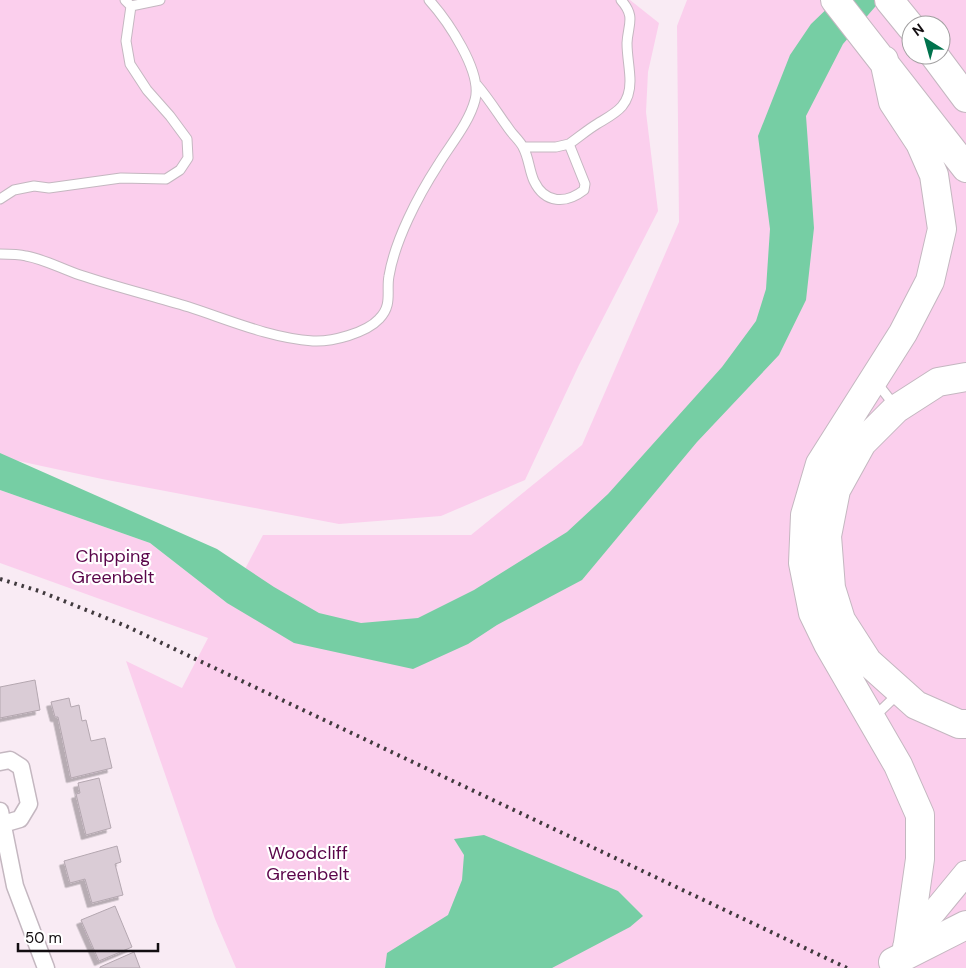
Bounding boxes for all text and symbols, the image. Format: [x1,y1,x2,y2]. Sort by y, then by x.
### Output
north arrow [901,15,951,65]
text: N [909,19,928,40]
park label: Chipping Greenbelt [71,544,155,589]
park label: Woodcliff Greenbelt [266,841,350,886]
scale bar [18,920,158,952]
text: 50 m [25,928,62,948]

